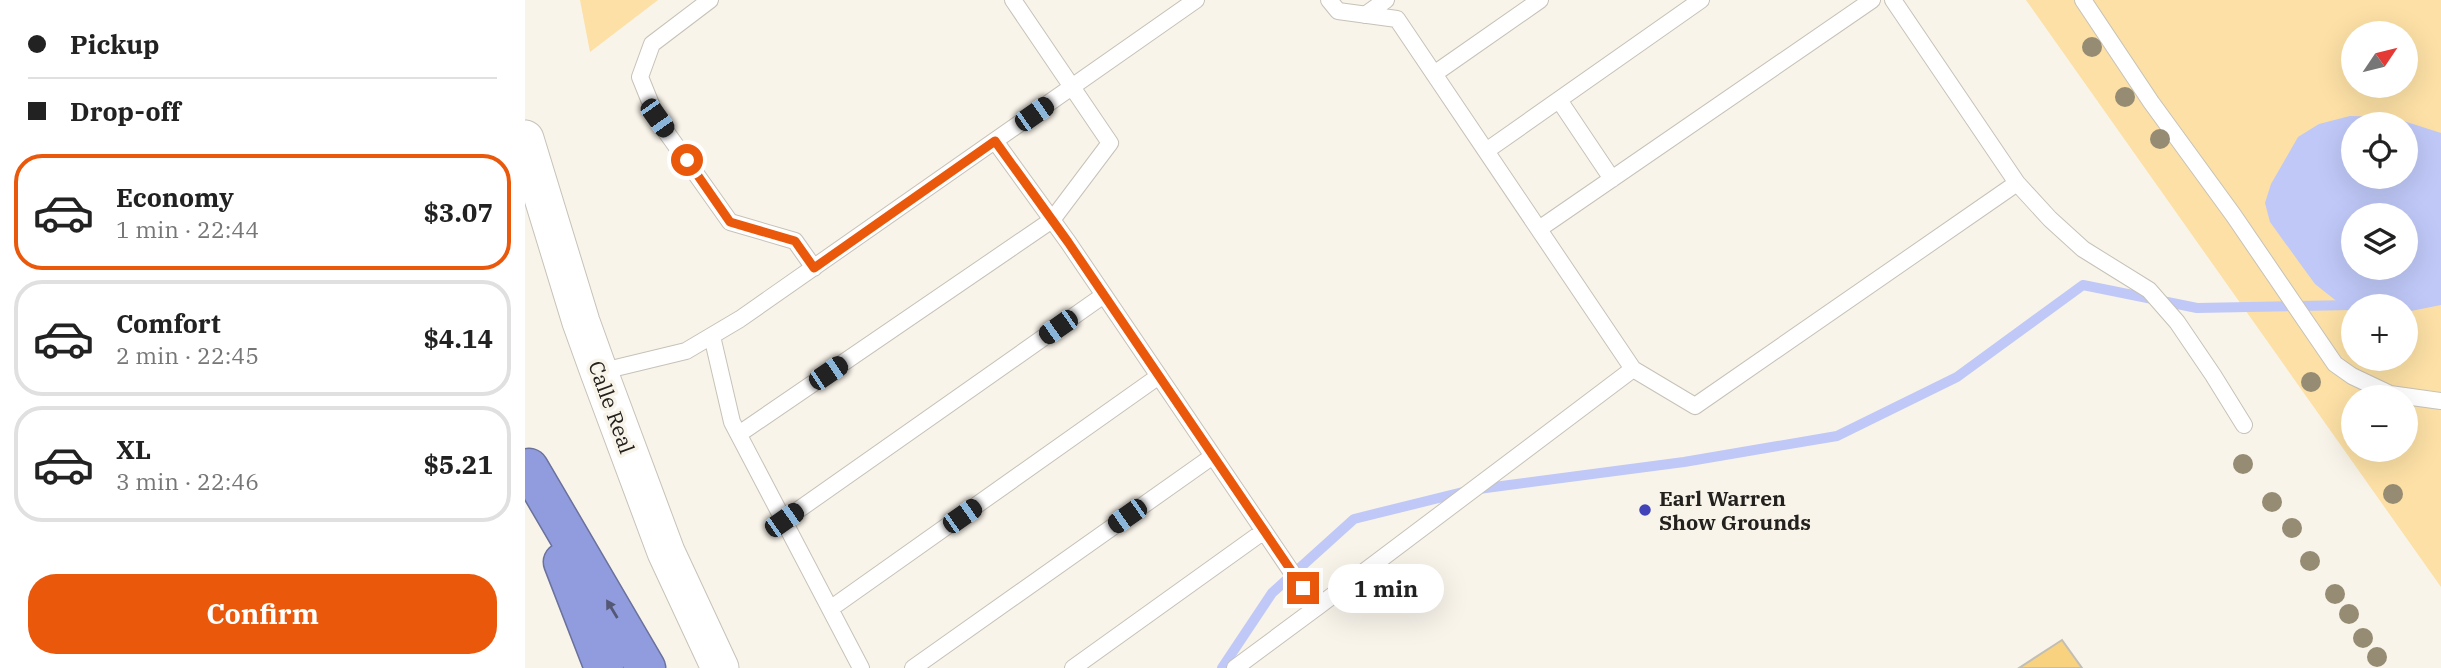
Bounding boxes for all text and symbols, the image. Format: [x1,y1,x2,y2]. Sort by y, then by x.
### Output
north arrow [2341,21,2419,98]
map controls [2341,21,2418,462]
text: Pickup [70,27,160,61]
car [1011,93,1058,135]
text: Drop-off [70,94,181,128]
car [637,95,678,141]
button: locate [2341,112,2418,189]
route start [671,144,703,176]
text: Economy [116,180,234,214]
icon: car [32,181,95,244]
text: $3.07 [423,195,493,229]
button: layers [2341,203,2418,280]
text: 1 min · 22:44 [116,214,259,244]
button: + [2341,294,2418,371]
text: Comfort [116,306,221,340]
car [1035,306,1082,348]
icon: car [32,307,95,370]
text: $4.14 [423,321,493,355]
text: 2 min · 22:45 [116,340,259,370]
car [805,353,852,393]
street label: Calle Real [582,357,642,457]
button: − [2341,385,2418,462]
text: XL [116,432,151,466]
icon: car [32,433,95,496]
text: $5.21 [423,447,493,481]
text: 3 min · 22:46 [116,466,259,496]
place label: Earl Warren Show Grounds [1659,484,1811,536]
car [939,495,986,537]
car [1104,495,1151,537]
car [761,499,808,541]
marker: Earl Warren Show Grounds [1637,502,1653,518]
callout: 1 min [1327,564,1443,612]
route end [1287,572,1319,604]
text: 1 min [1354,573,1418,603]
button: Confirm [28,574,497,654]
one-way arrow [606,600,618,619]

